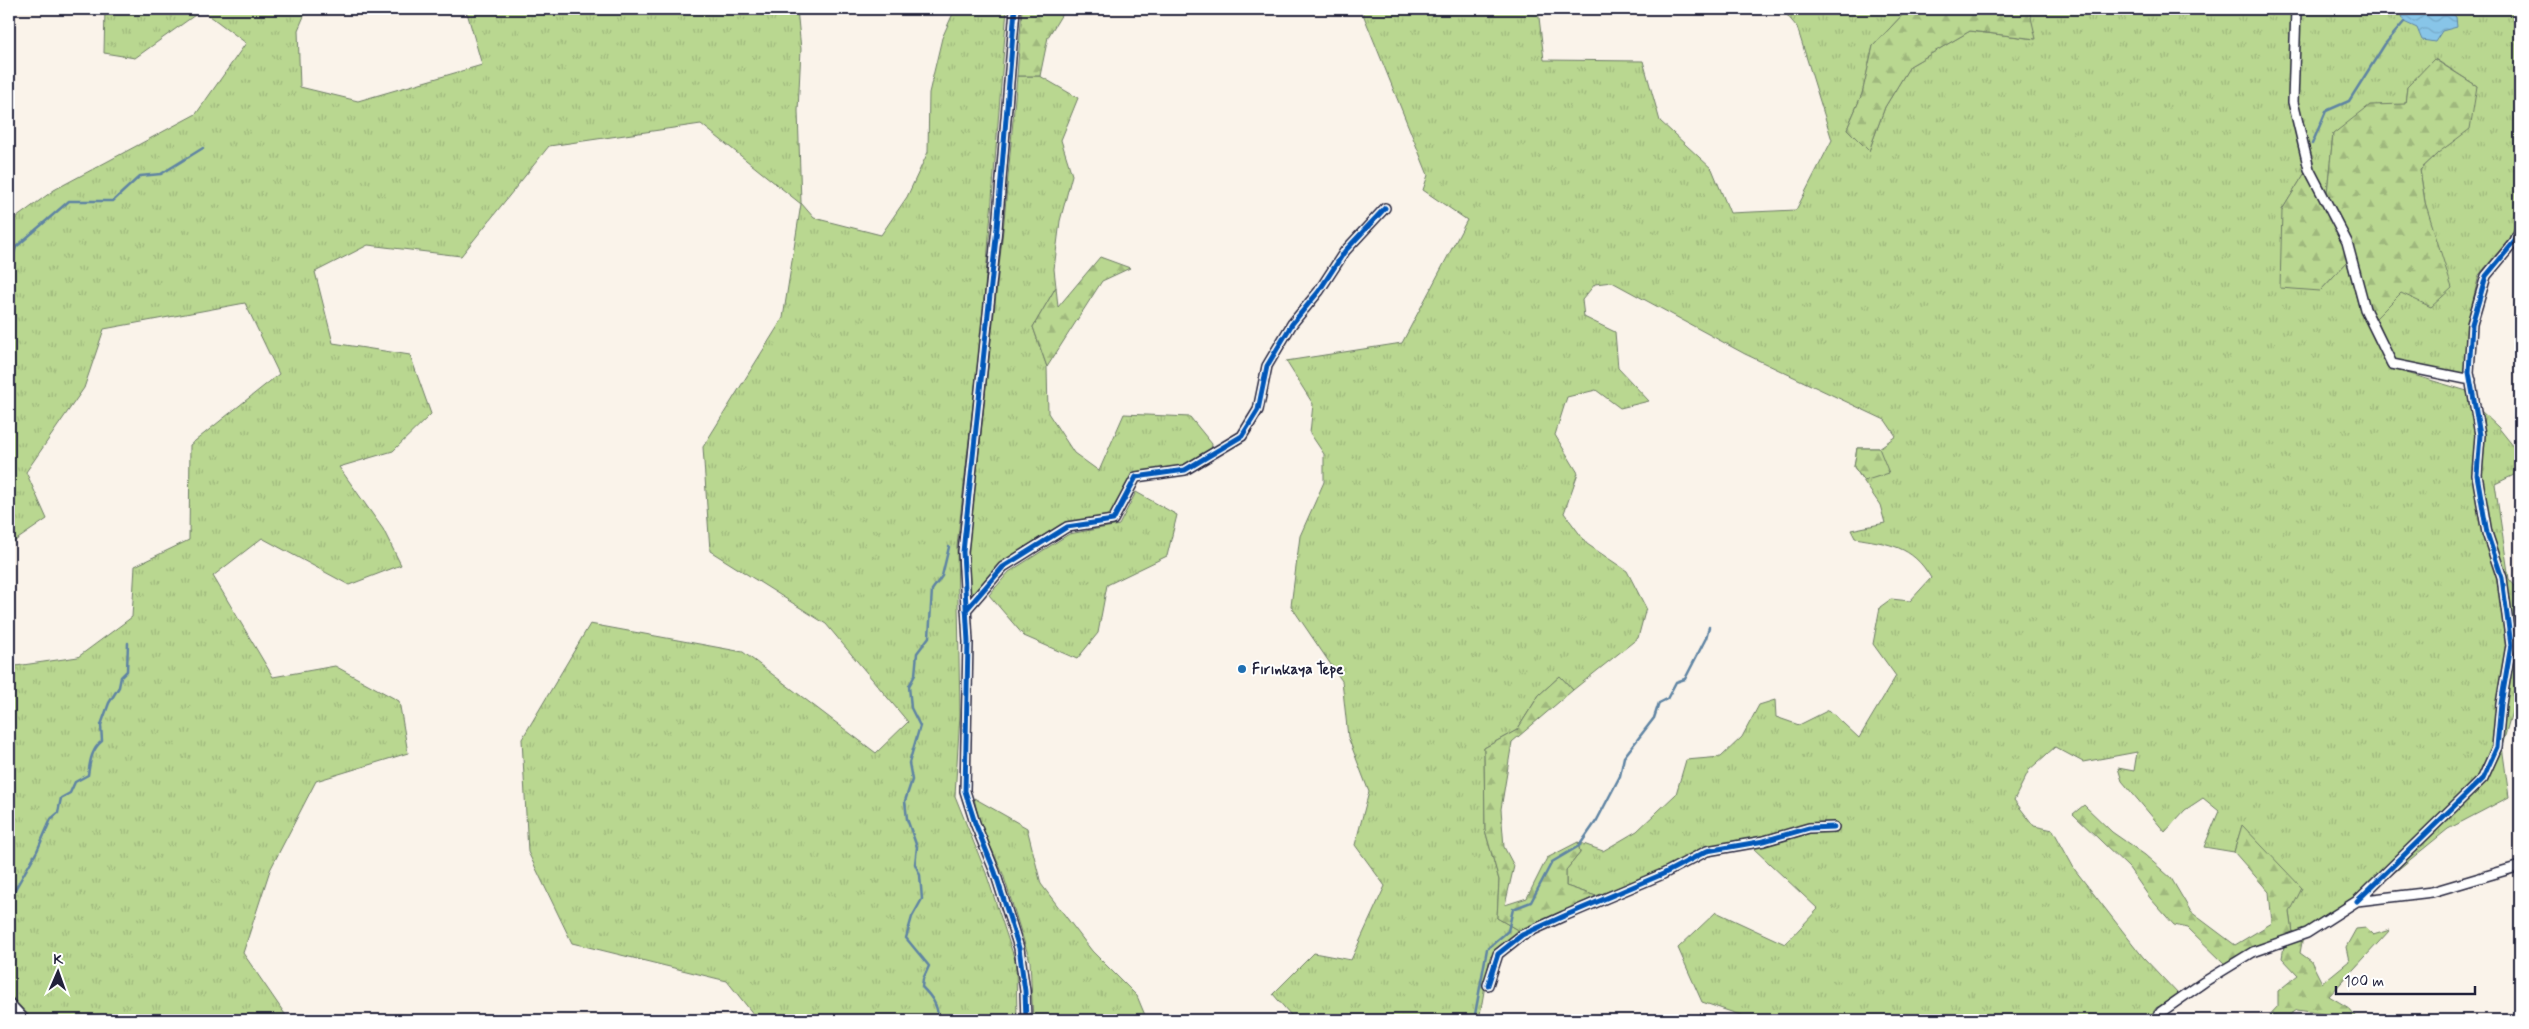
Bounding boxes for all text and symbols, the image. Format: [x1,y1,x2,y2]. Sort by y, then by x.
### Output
place label: Fırınkaya Tepe [1252,660,1344,680]
marker: Fırınkaya Tepe [1236,663,1248,675]
north arrow [32,946,82,996]
text: K [53,951,65,969]
scale bar [2336,964,2475,996]
text: 100 m [2344,972,2384,992]

